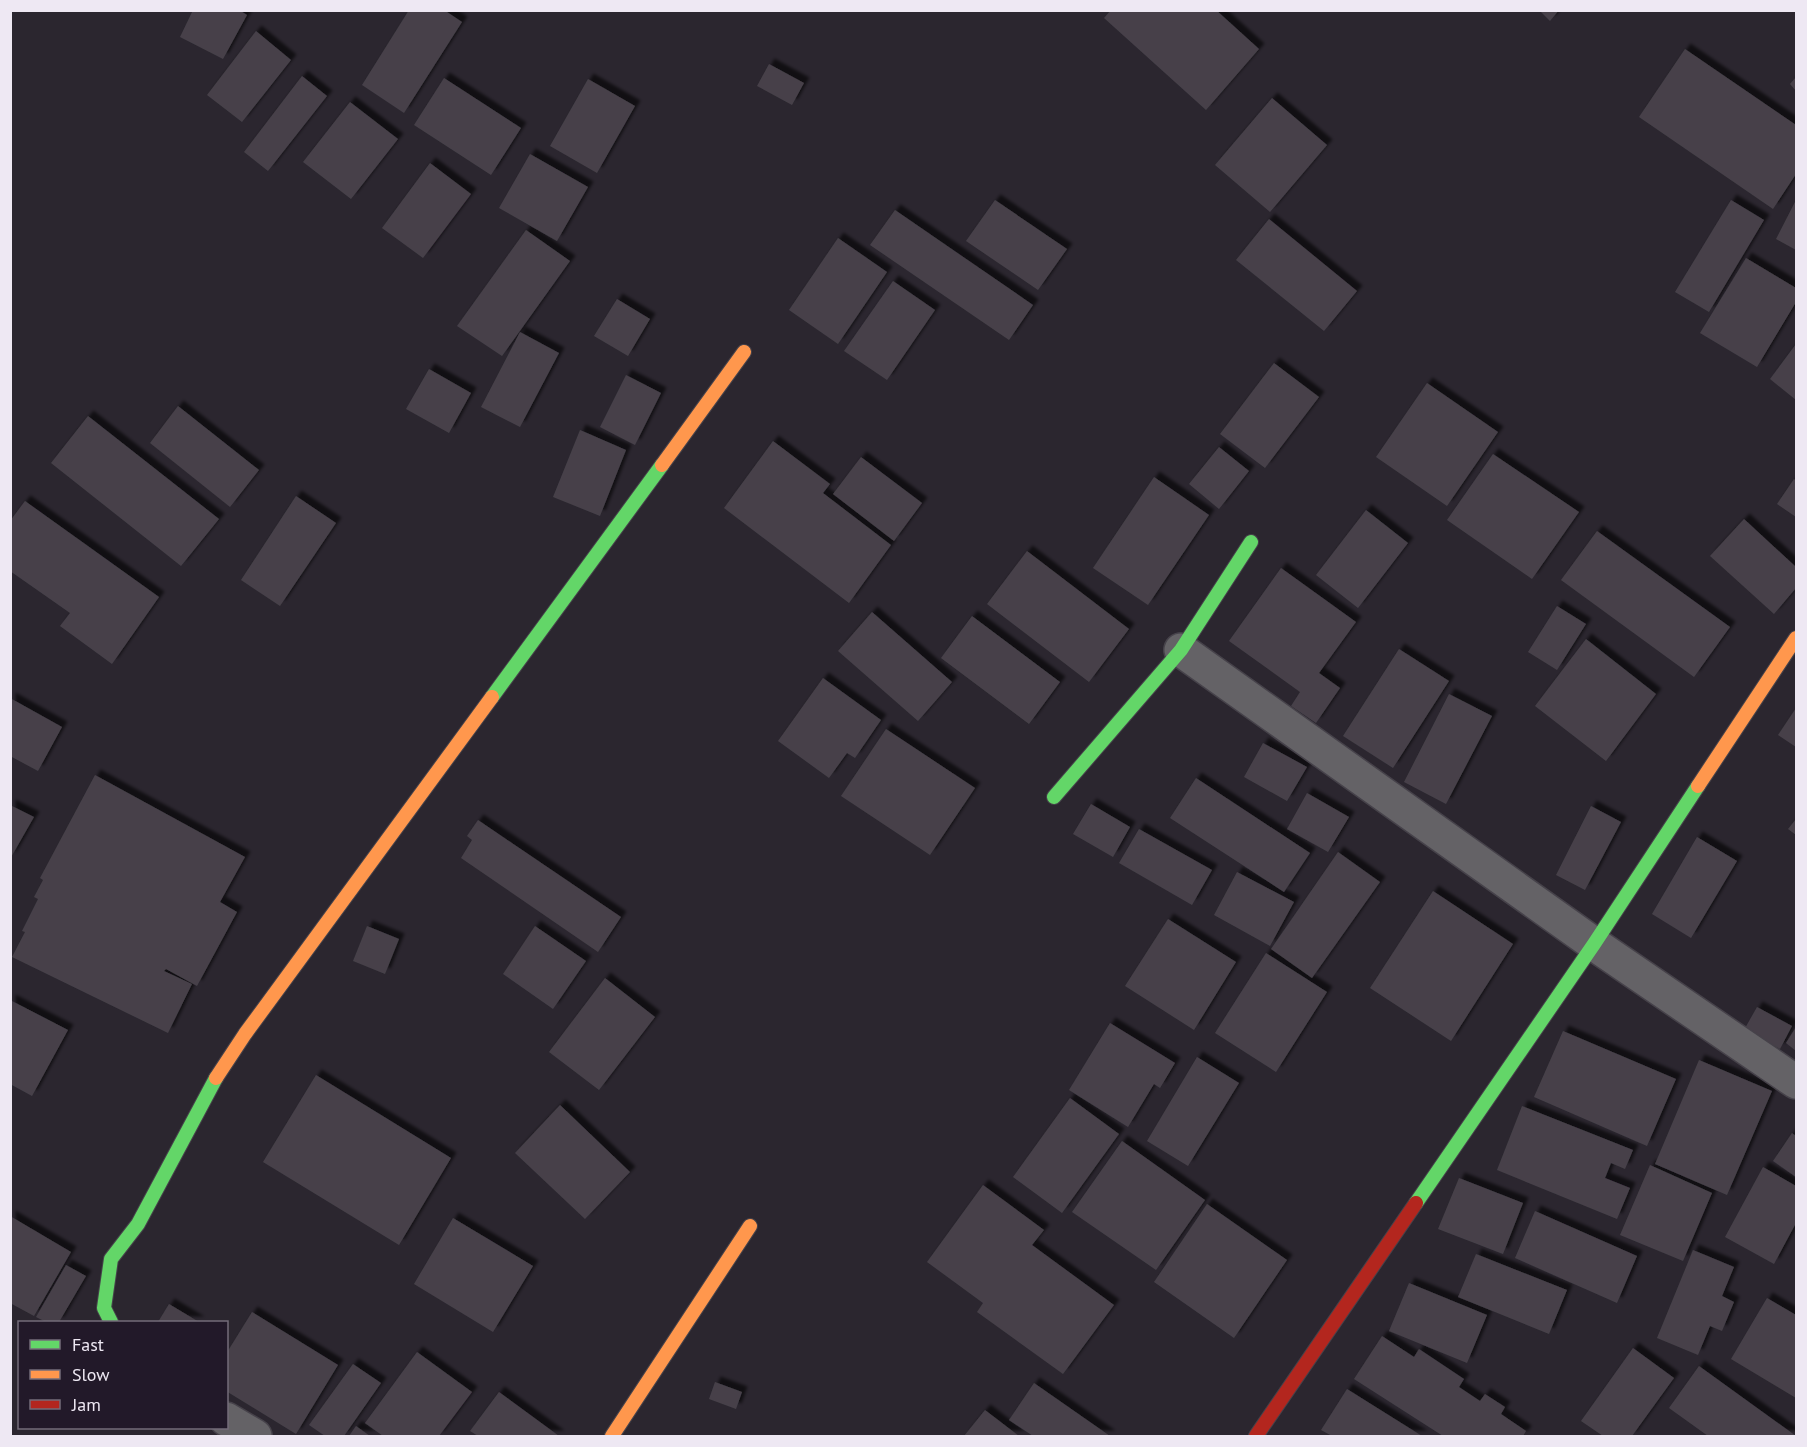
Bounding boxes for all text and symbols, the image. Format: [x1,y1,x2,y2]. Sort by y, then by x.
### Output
legend [18,1321,228,1429]
text: Fast [72,1333,104,1356]
text: Slow [72,1363,110,1386]
text: Jam [71,1393,101,1416]

